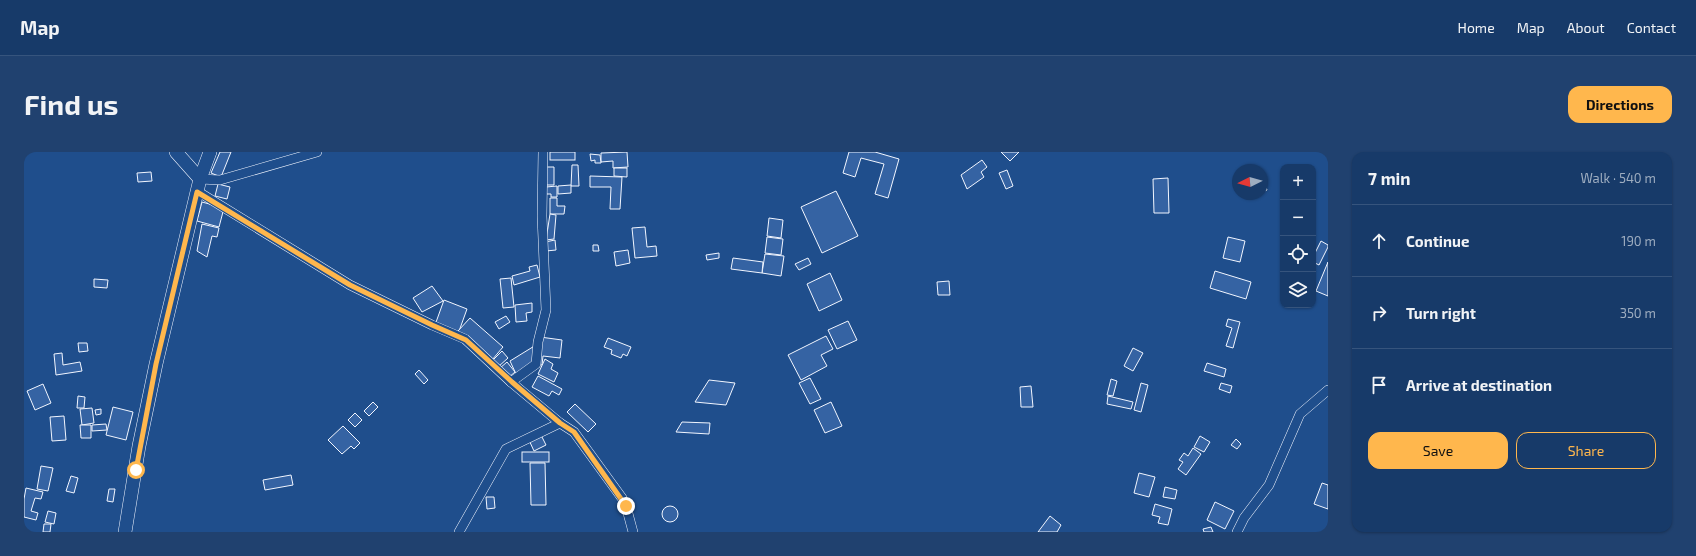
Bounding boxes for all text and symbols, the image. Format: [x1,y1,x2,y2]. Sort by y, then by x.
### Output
text: Map [20,16,60,39]
text: Home [1458,19,1495,36]
text: Map [1517,19,1545,36]
text: About [1567,19,1605,36]
text: Contact [1627,19,1676,36]
button: Directions [1568,86,1672,123]
text: Find us [24,87,118,121]
north arrow [1232,164,1268,200]
map controls [1280,164,1316,308]
button: + [1280,164,1316,200]
text: 7 min [1368,168,1411,188]
text: Walk · 540 m [1580,170,1656,186]
button: − [1280,200,1316,236]
icon: ahead [1368,230,1390,252]
text: Continue [1406,232,1469,250]
text: 190 m [1621,233,1656,249]
button: locate [1280,236,1316,272]
button: layers [1280,272,1316,308]
icon: right [1368,302,1390,324]
text: Turn right [1406,304,1476,322]
text: 350 m [1620,305,1656,321]
icon: arrive [1368,374,1390,396]
text: Arrive at destination [1406,376,1552,394]
button: Save [1368,432,1508,469]
button: Share [1516,432,1656,469]
route start [127,461,145,479]
route end [617,497,635,515]

